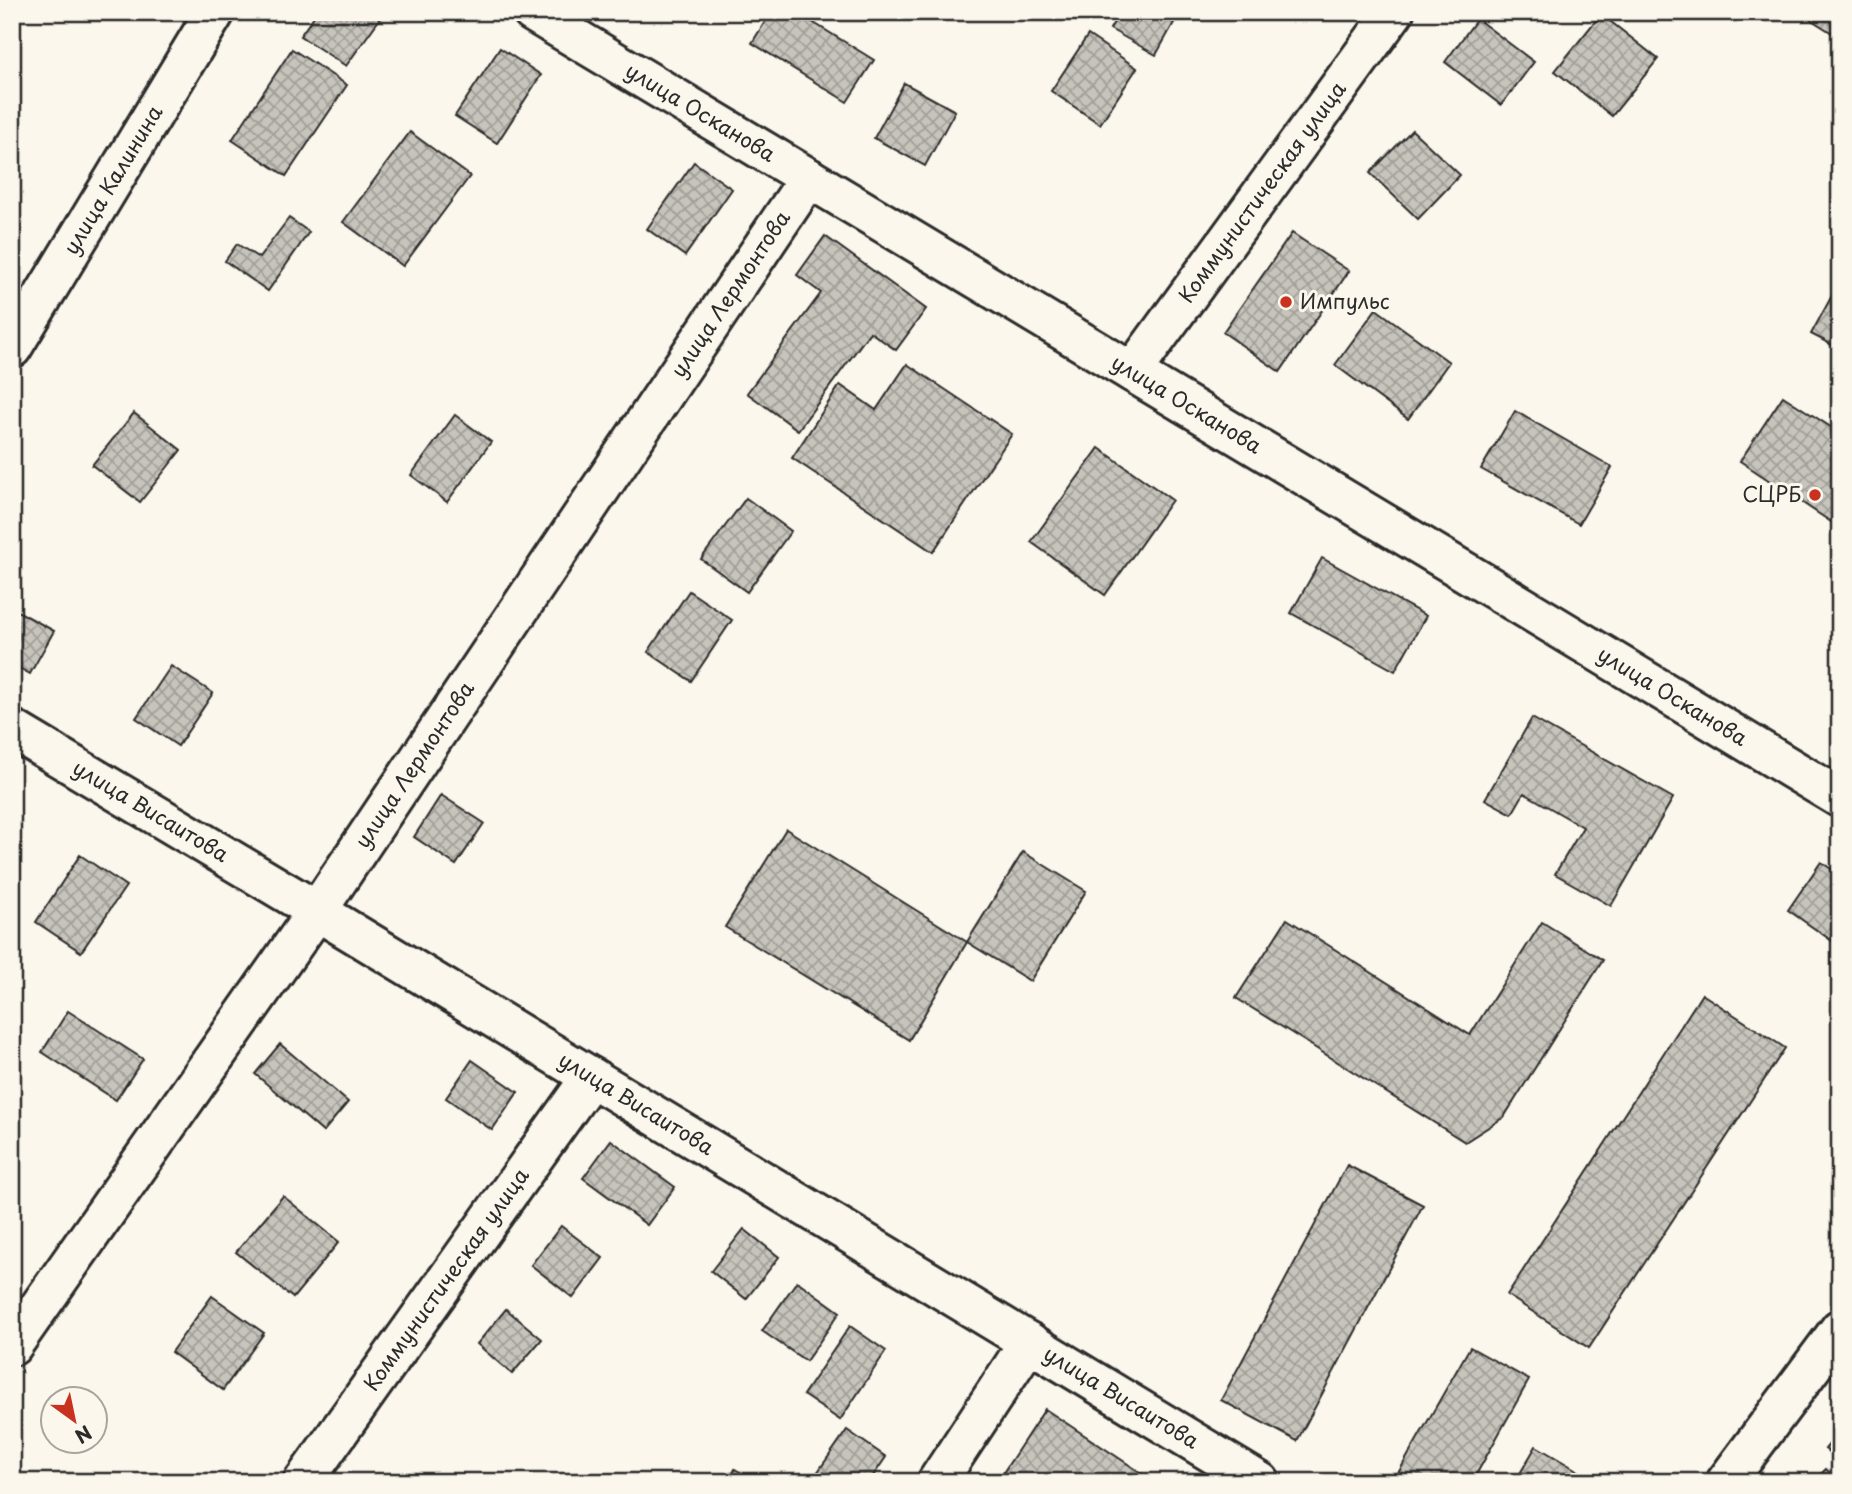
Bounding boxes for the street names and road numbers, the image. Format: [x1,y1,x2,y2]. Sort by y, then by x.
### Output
street label: улица Осканова [620,54,782,169]
street label: Коммунистическая улица [1169,73,1353,309]
street label: улица Калинина [54,98,170,260]
street label: улица Лермонтова [662,203,797,383]
street label: улица Осканова [1106,345,1269,460]
street label: улица Осканова [1592,637,1754,753]
street label: улица Лермонтова [346,674,481,854]
street label: улица Висаитова [67,751,235,869]
street label: улица Висаитова [553,1043,721,1162]
street label: Коммунистическая улица [355,1160,536,1397]
street label: улица Висаитова [1038,1337,1206,1456]

